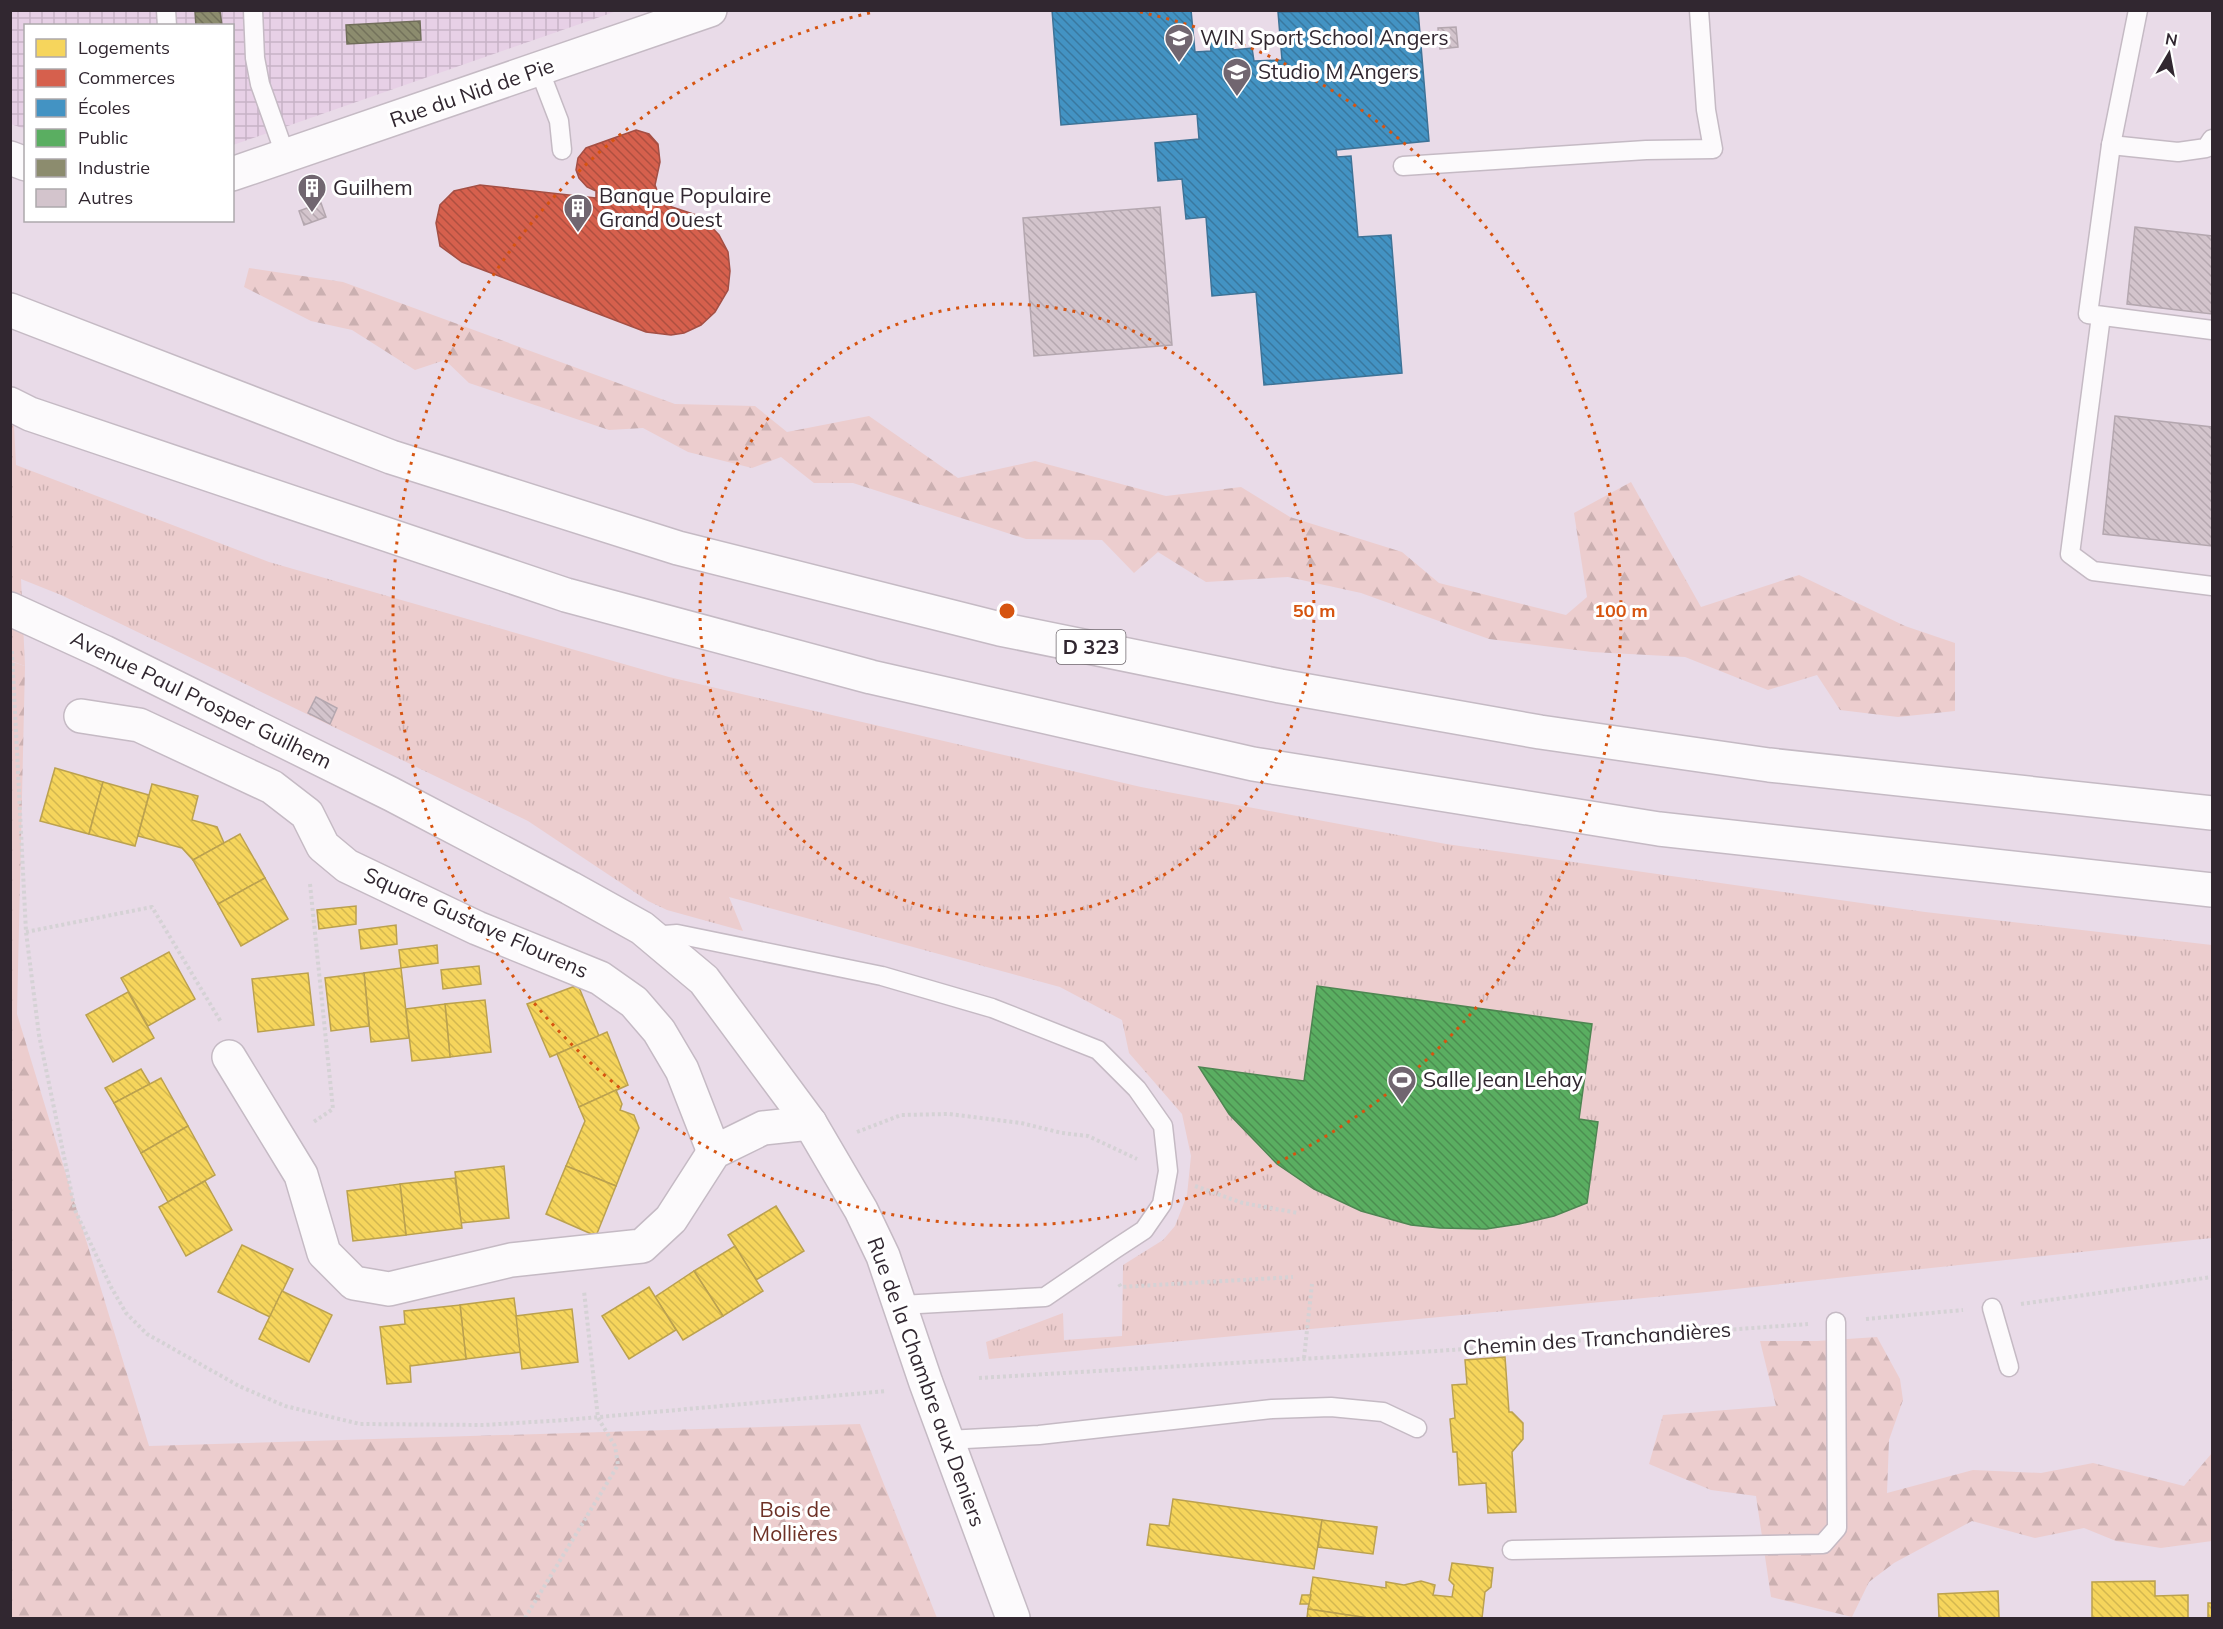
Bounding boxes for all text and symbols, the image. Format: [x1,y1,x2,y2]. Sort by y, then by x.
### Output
school or university icon: WIN Sport School Angers [1163,22,1195,64]
legend [24,24,234,222]
place label: WIN Sport School Angers [1200,24,1449,50]
north arrow [2139,24,2199,84]
text: N [2164,28,2179,50]
text: Logements [78,36,170,59]
street label: Rue du Nid de Pie [386,52,557,132]
school or university icon: Studio M Angers [1221,56,1253,98]
place label: Studio M Angers [1258,58,1419,84]
text: Commerces [78,66,175,89]
text: Écoles [78,96,131,119]
text: Public [78,126,128,149]
text: Industrie [78,156,150,179]
building icon: Guilhem [296,172,328,214]
place label: Guilhem [333,174,413,200]
place label: Banque Populaire Grand Ouest [599,182,771,232]
text: Autres [78,186,133,209]
building icon: Banque Populaire Grand Ouest [562,192,594,234]
text: 50 m [1293,599,1335,622]
text: 100 m [1594,599,1648,622]
centre of rings [997,601,1017,621]
street label: Avenue Paul Prosper Guilhem [67,624,336,774]
road number: D 323 [1056,630,1126,664]
street label: Square Gustave Flourens [360,861,593,983]
sports icon: Salle Jean Lehay [1386,1064,1418,1106]
place label: Salle Jean Lehay [1423,1066,1583,1092]
street label: Rue de la Chambre aux Deniers [862,1233,991,1530]
street label: Chemin des Tranchandières [1462,1316,1732,1360]
park label: Bois de Mollières [752,1496,838,1546]

